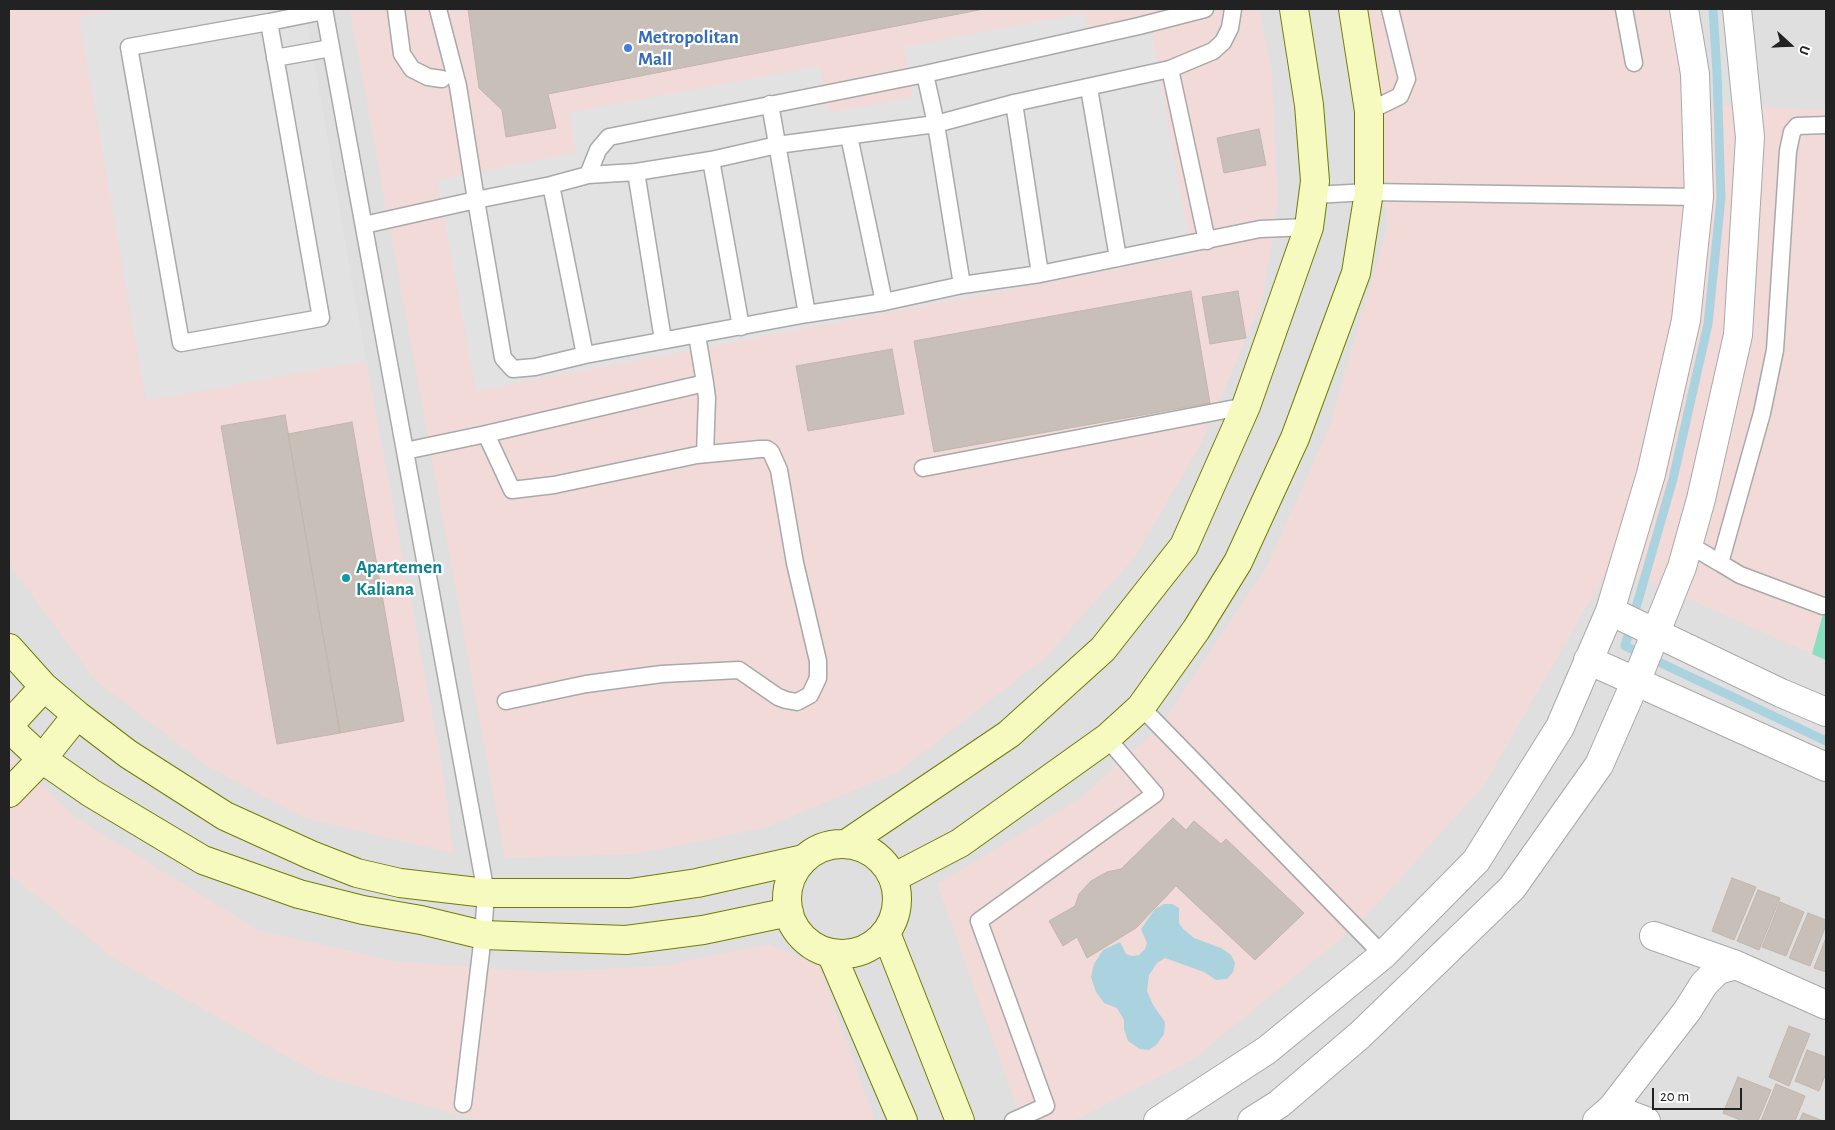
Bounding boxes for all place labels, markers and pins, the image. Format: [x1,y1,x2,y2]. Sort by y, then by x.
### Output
place label: Metropolitan Mall [638,26,739,70]
marker: Metropolitan Mall [622,42,634,54]
place label: Apartemen Kaliana [356,556,442,600]
marker: Apartemen Kaliana [340,572,352,584]

